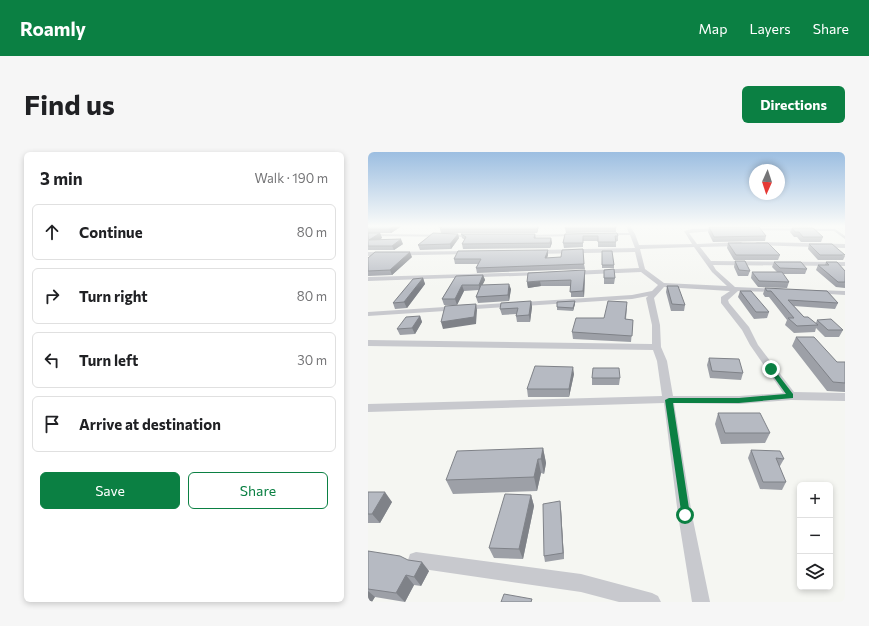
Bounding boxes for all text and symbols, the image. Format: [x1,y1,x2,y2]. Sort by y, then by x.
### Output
text: Roamly [20,17,86,40]
text: Map [699,20,727,37]
text: Layers [749,20,791,37]
text: Share [813,20,849,37]
button: Directions [742,86,845,123]
text: Find us [24,87,115,121]
north arrow [749,164,785,200]
text: 3 min [40,168,83,189]
text: Walk · 190 m [254,170,328,186]
icon: ahead [41,221,63,243]
text: Continue [79,223,143,241]
text: 80 m [297,224,327,240]
icon: right [41,285,63,307]
text: Turn right [79,287,148,305]
text: 80 m [297,288,327,304]
icon: left [41,349,63,371]
text: Turn left [79,351,138,369]
text: 30 m [297,352,327,368]
route end [762,360,780,378]
icon: arrive [41,413,63,435]
text: Arrive at destination [79,415,221,433]
button: Save [40,472,180,509]
button: Share [188,472,328,509]
map controls [797,482,833,590]
button: + [797,482,833,518]
route start [676,506,694,524]
button: − [797,518,833,554]
button: layers [797,554,833,590]

